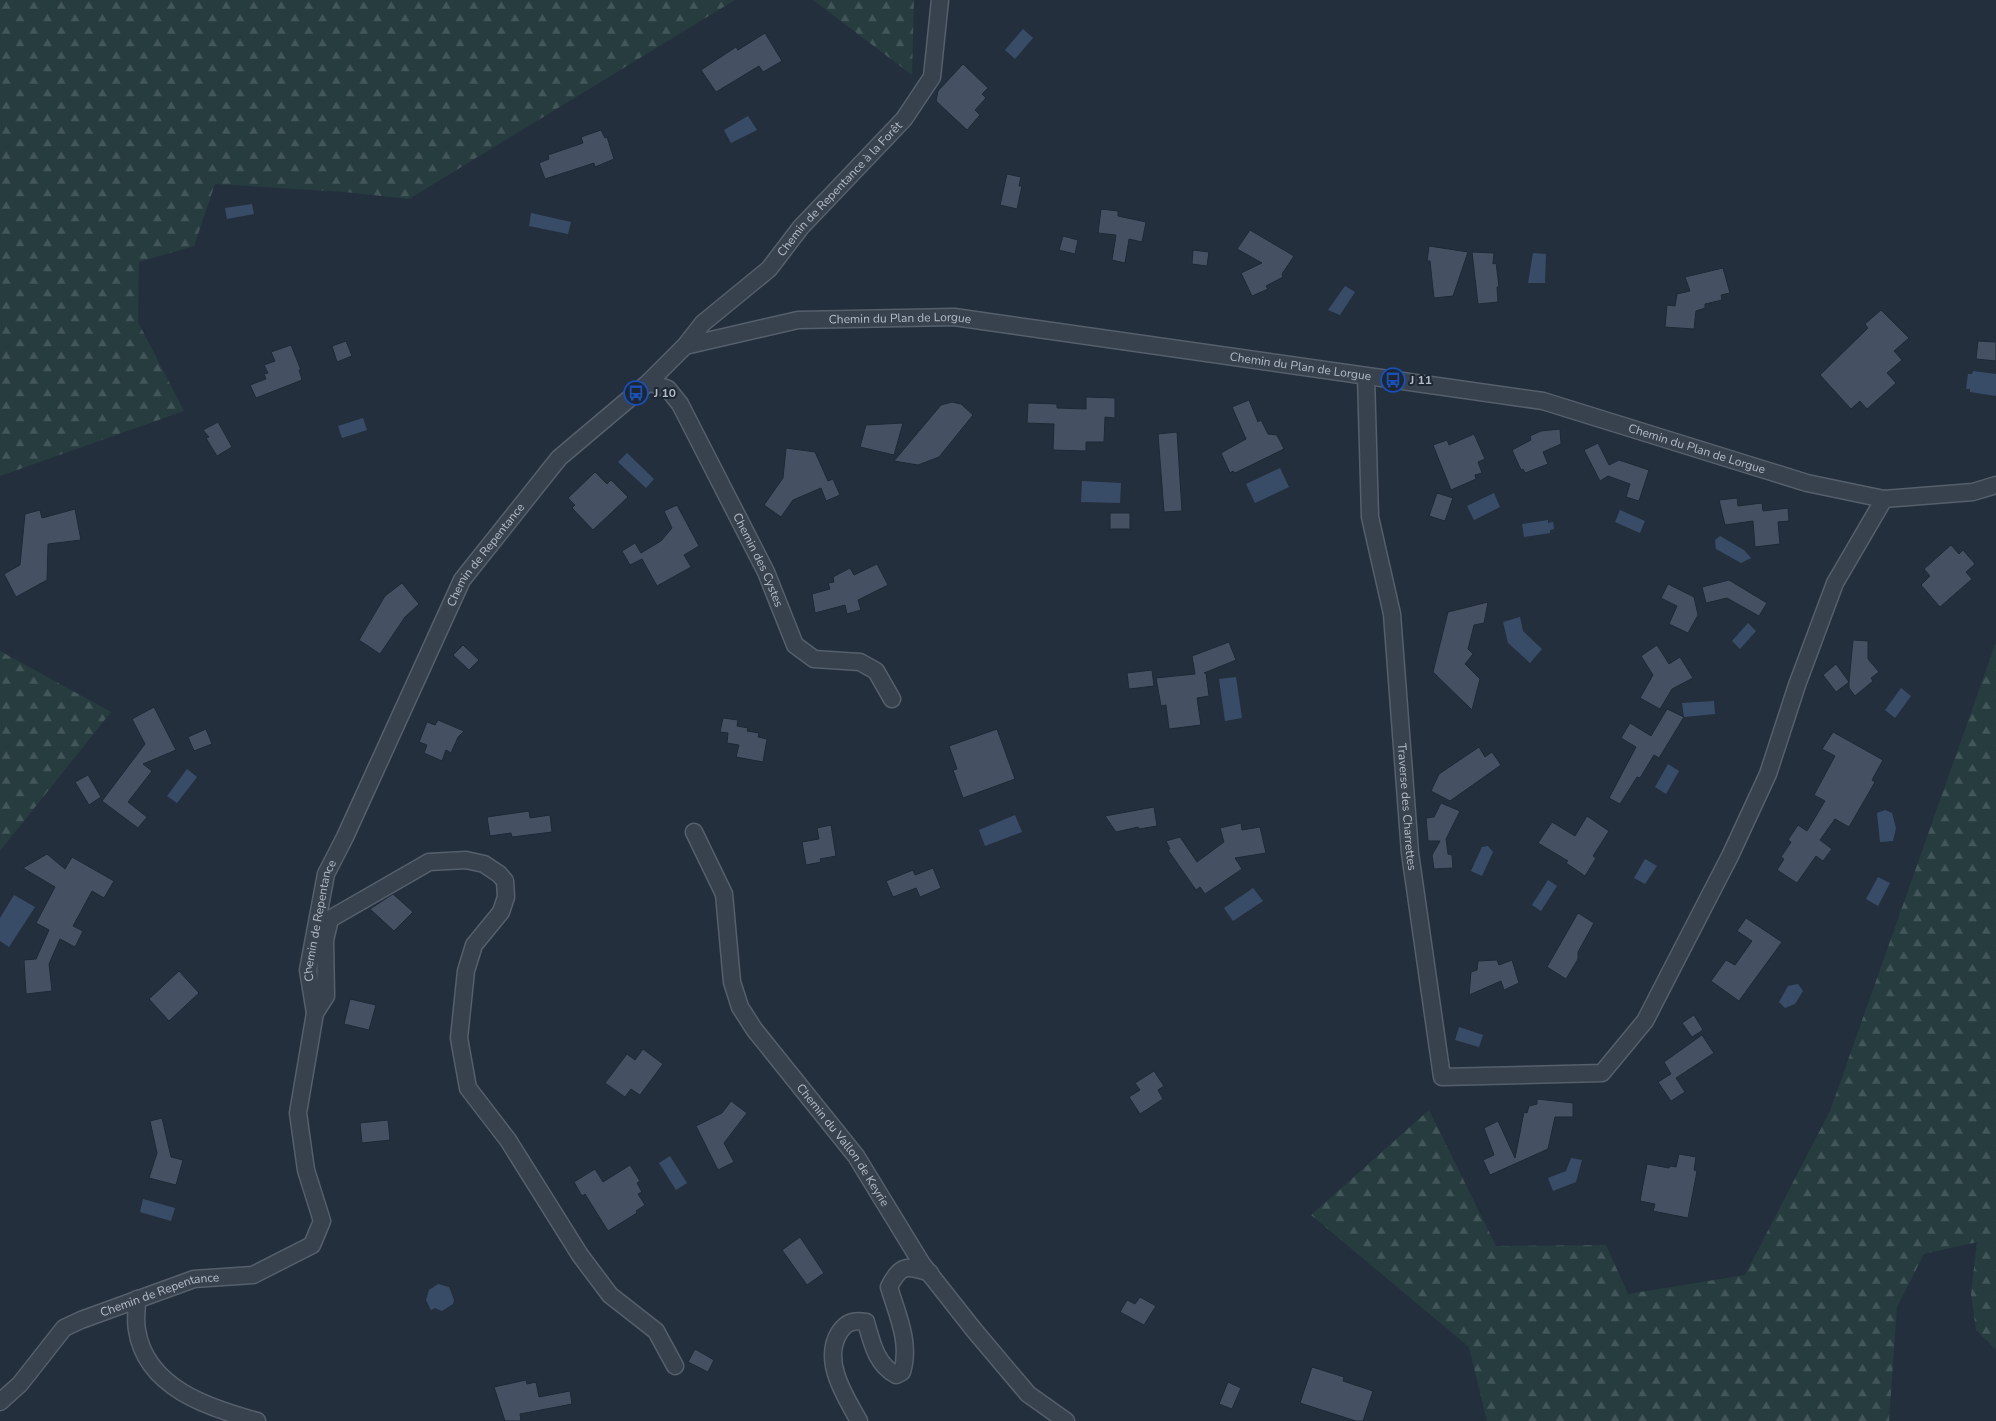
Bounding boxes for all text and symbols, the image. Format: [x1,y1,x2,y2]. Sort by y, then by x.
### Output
street label: Chemin de Repentance à la Forêt [773,117,906,260]
street label: Chemin du Plan de Lorgue [829,309,972,327]
street label: Chemin du Plan de Lorgue [1229,348,1372,384]
bus stop icon: J 11 [1380,367,1406,393]
place label: J 11 [1409,372,1432,388]
bus stop icon: J 10 [623,380,649,406]
place label: J 10 [653,385,676,401]
street label: Chemin du Plan de Lorgue [1626,420,1767,478]
street label: Chemin de Repentance [443,500,528,609]
street label: Chemin des Cystes [729,510,787,610]
street label: Traverse des Charrettes [1394,743,1420,872]
street label: Chemin de Repentance [300,857,340,983]
street label: Chemin du Vallon de Keyrie [793,1080,893,1210]
street label: Chemin de Repentance [98,1269,220,1320]

